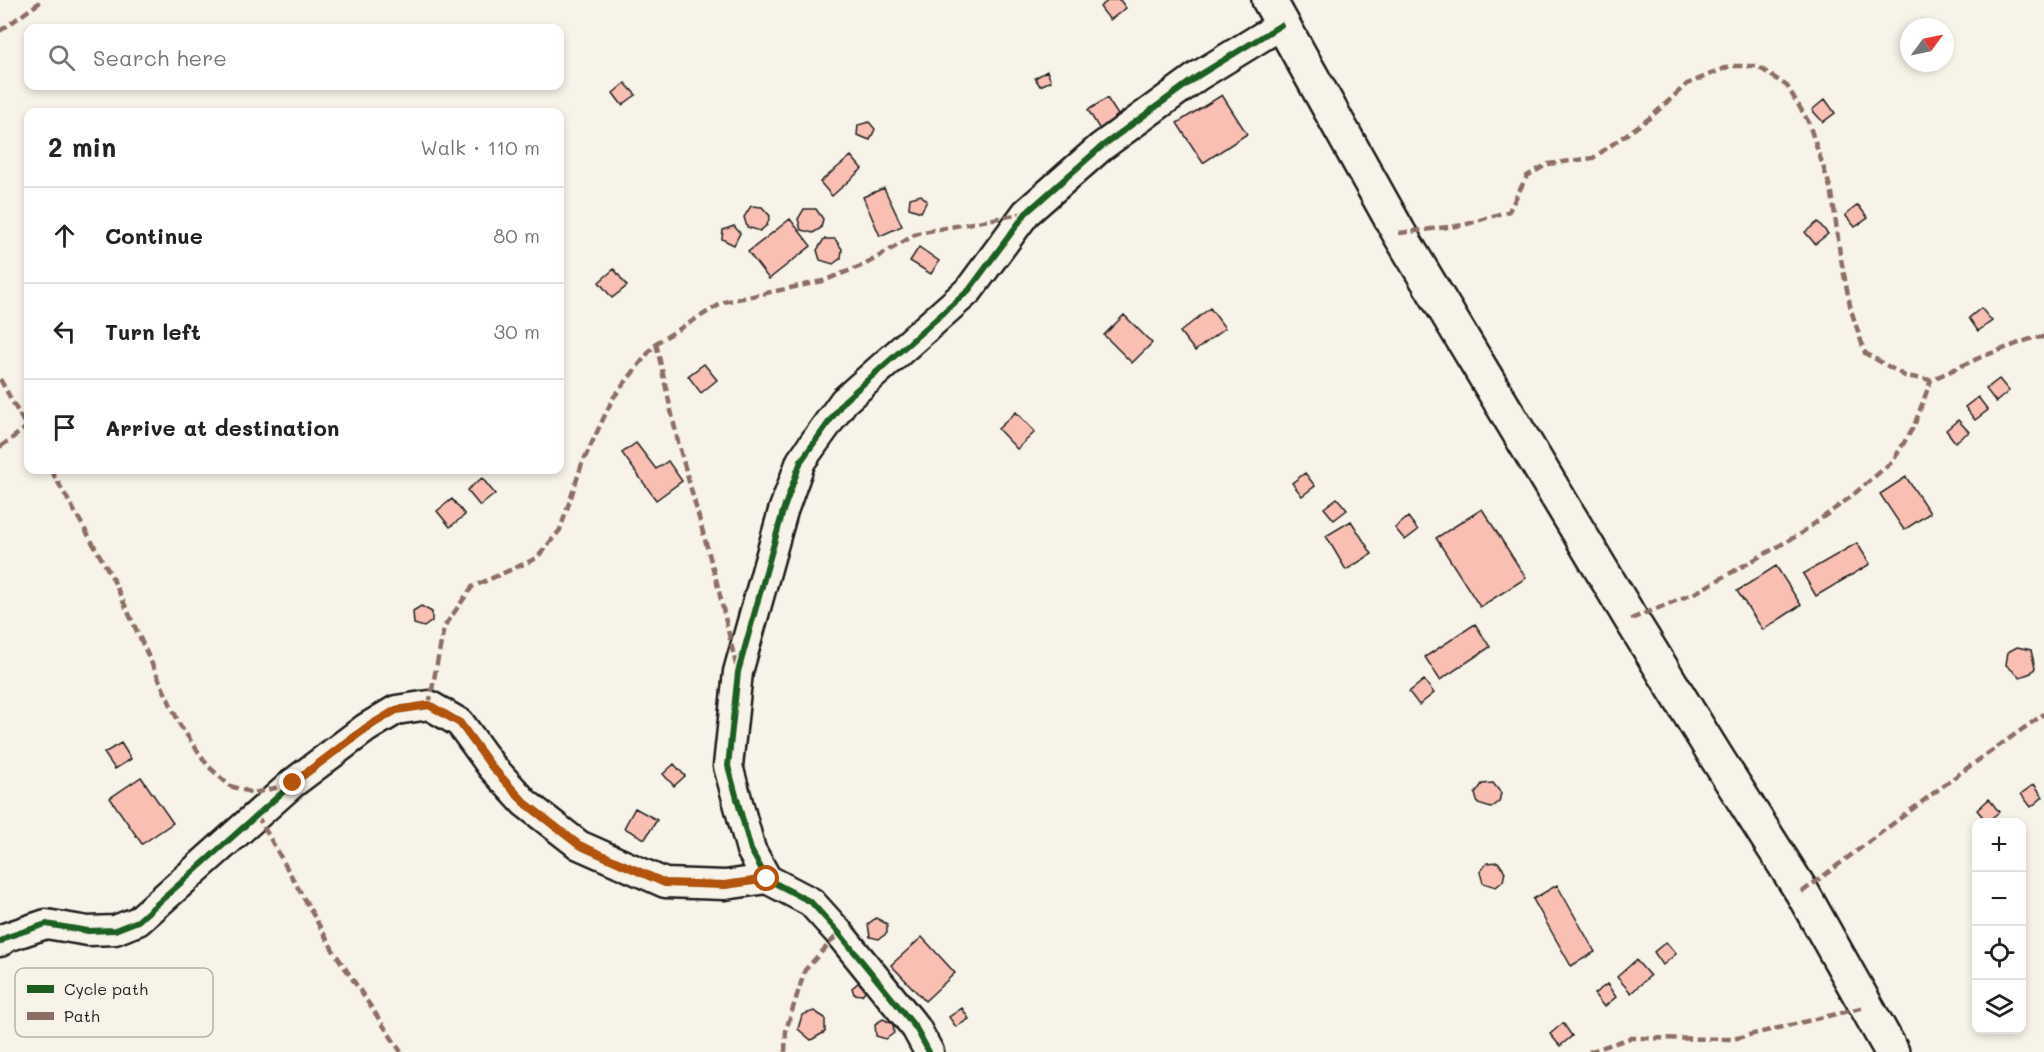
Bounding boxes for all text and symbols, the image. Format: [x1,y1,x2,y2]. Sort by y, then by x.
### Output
north arrow [1900,18,1954,72]
search box [24,24,564,90]
icon: search [45,41,78,74]
text: Search here [93,43,227,72]
text: 2 min [48,130,116,164]
text: Walk · 110 m [420,134,540,160]
icon: ahead [48,219,81,252]
text: Continue [105,221,203,250]
text: 80 m [493,222,540,248]
icon: left [48,315,81,348]
text: Turn left [105,317,201,346]
text: 30 m [494,318,540,344]
icon: arrive [48,411,81,444]
text: Arrive at destination [105,413,340,442]
route end [279,769,305,795]
map controls [1972,818,2026,1034]
button: + [1972,818,2026,872]
route start [753,865,779,891]
button: − [1972,872,2026,926]
button: locate [1972,926,2026,980]
legend [15,968,213,1037]
text: Cycle path [64,978,148,999]
button: layers [1972,980,2026,1034]
text: Path [64,1005,100,1026]

